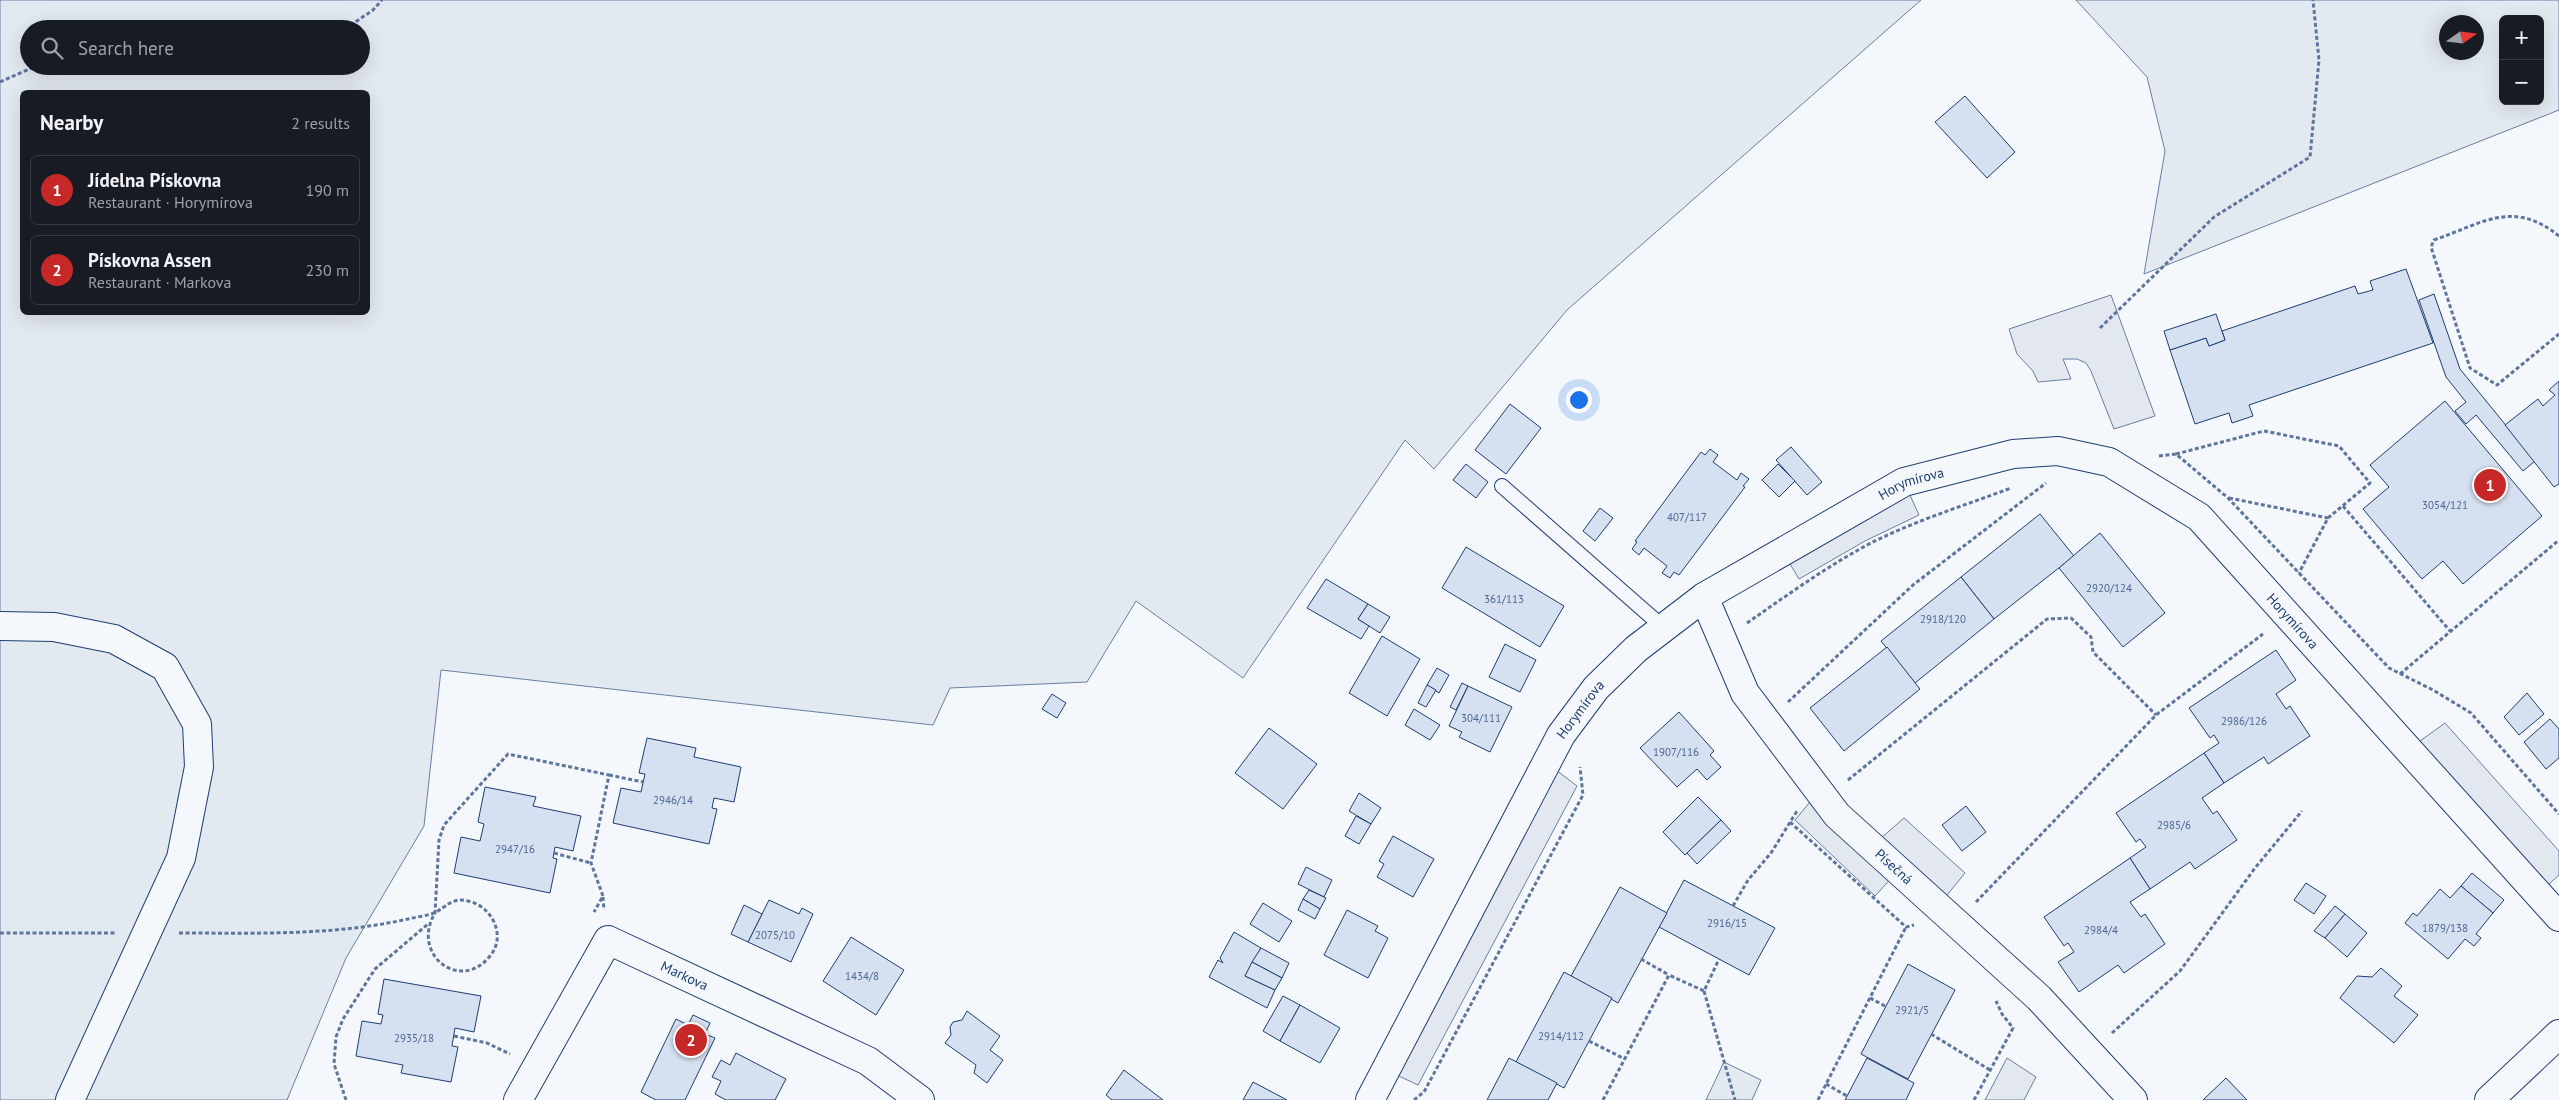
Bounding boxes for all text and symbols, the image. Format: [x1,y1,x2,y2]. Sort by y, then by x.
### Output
north arrow [2439,15,2484,60]
map controls [2499,15,2544,105]
button: + [2499,15,2544,60]
search box [20,20,370,75]
icon: search [38,34,66,62]
text: Search here [78,36,174,60]
button: − [2499,60,2544,105]
text: Nearby [40,109,103,136]
text: 2 results [291,113,350,133]
text: Jídelna Pískovna [88,168,221,192]
text: 1 [52,180,62,200]
text: 190 m [306,180,349,200]
text: Restaurant · Horymírova [88,192,253,212]
text: Pískovna Assen [88,248,211,272]
text: 2 [52,260,62,280]
text: 230 m [306,260,349,280]
text: Restaurant · Markova [88,272,232,292]
your location [1566,387,1592,413]
street label: Horymírova [1875,463,1946,504]
pin: 1 [2474,466,2506,504]
house number: 3054/121 [2422,498,2468,512]
house number: 407/117 [1667,510,1707,524]
house number: 2920/124 [2086,581,2132,595]
street label: Horymírova [2263,589,2323,653]
house number: 361/113 [1484,592,1524,606]
house number: 2918/120 [1920,612,1966,626]
street label: Horymírova [1552,676,1608,742]
house number: 304/111 [1461,711,1501,725]
house number: 2986/126 [2221,714,2267,728]
house number: 1907/116 [1653,745,1699,759]
house number: 2946/14 [653,793,693,807]
house number: 2985/6 [2157,818,2191,832]
house number: 2947/16 [495,842,535,856]
street label: Písečná [1871,845,1917,888]
house number: 2916/15 [1707,916,1747,930]
house number: 1879/138 [2422,921,2468,935]
house number: 2984/4 [2084,923,2118,937]
house number: 2075/10 [755,928,795,942]
street label: Markova [658,957,711,994]
house number: 1434/8 [845,969,879,983]
house number: 2921/5 [1895,1003,1929,1017]
pin: 2 [675,1021,707,1059]
house number: 2914/112 [1538,1029,1584,1043]
house number: 2935/18 [394,1031,434,1045]

